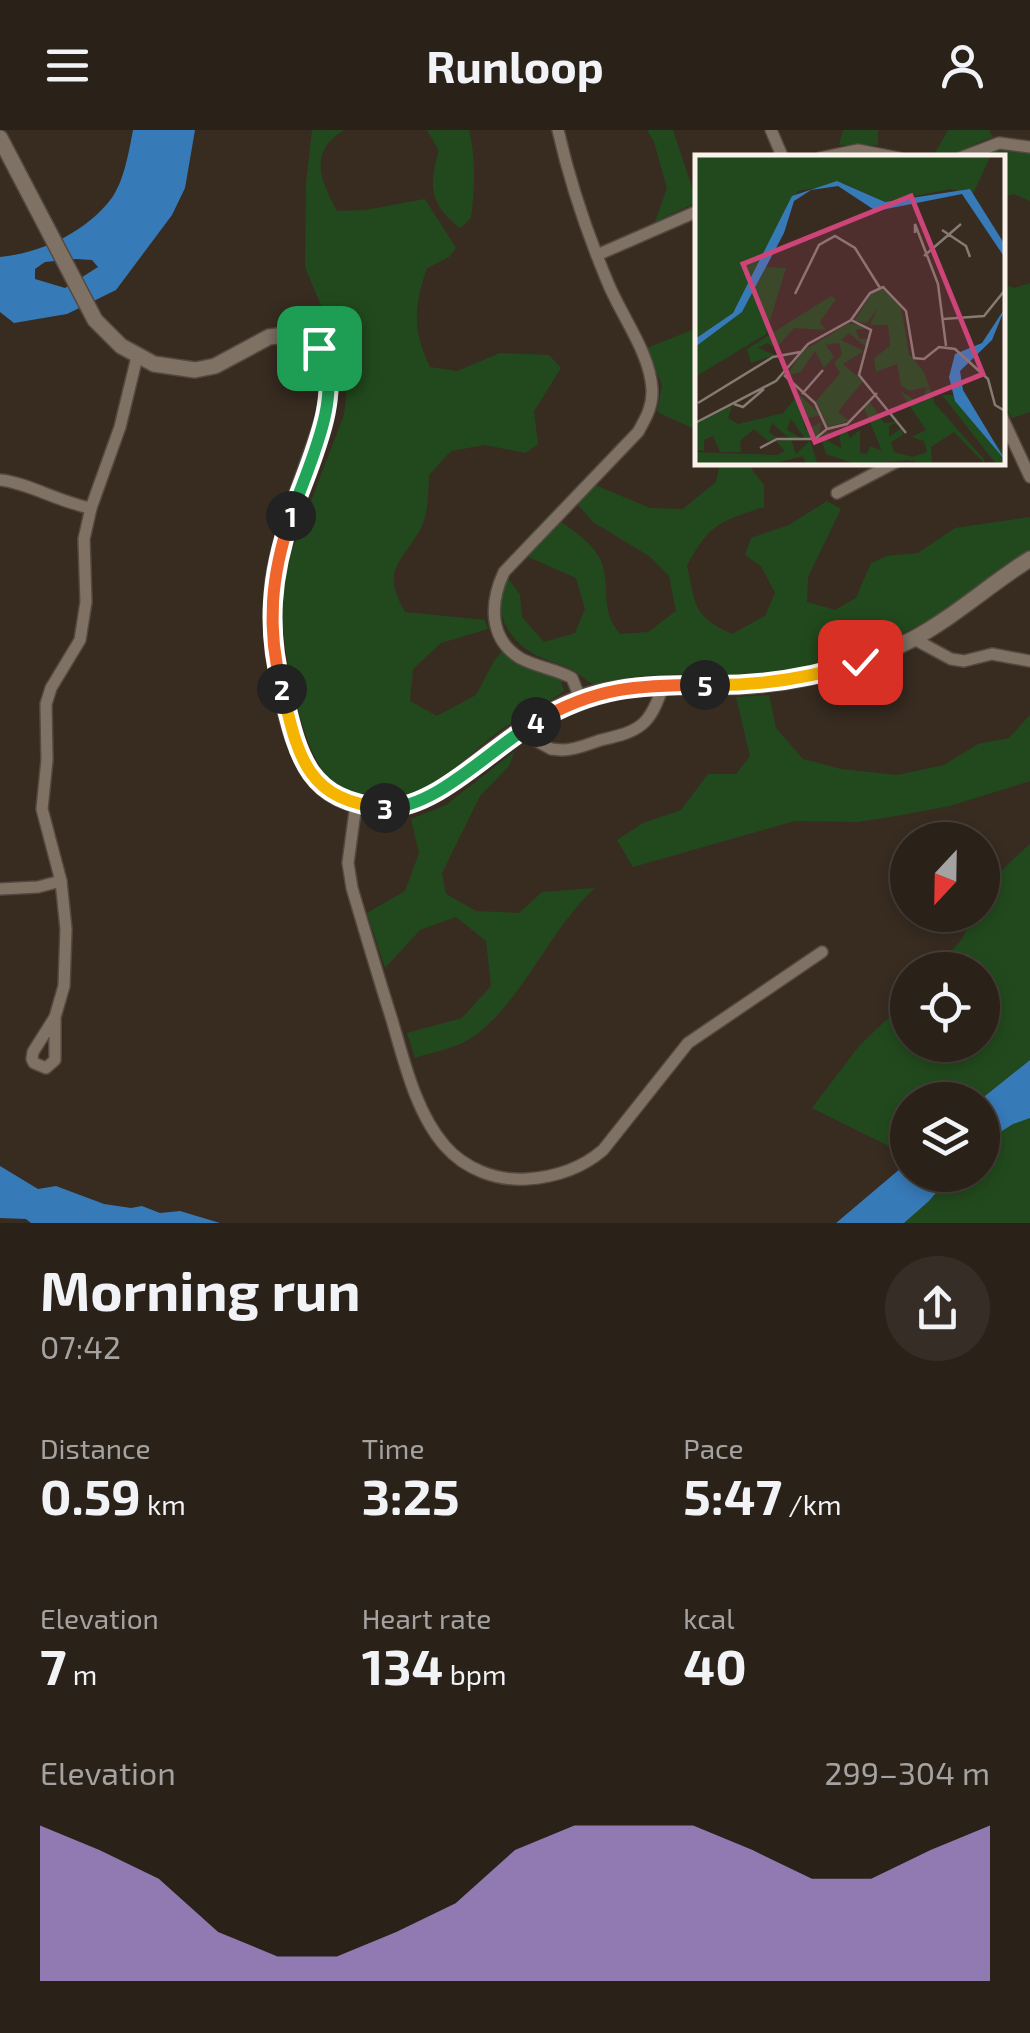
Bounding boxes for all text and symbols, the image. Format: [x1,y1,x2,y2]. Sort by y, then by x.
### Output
icon: menu [40,38,95,93]
text: Runloop [426,38,604,92]
icon: person [935,38,990,93]
inset map [695,155,1005,465]
pin [277,306,362,391]
icon: arrive [292,321,347,376]
pin: 1 [266,491,316,541]
text: 1 [285,499,297,533]
pin [818,620,903,705]
icon: check [833,635,888,690]
pin: 5 [680,660,730,710]
pin: 2 [257,664,307,714]
text: 5 [697,668,713,702]
text: 2 [274,672,290,706]
pin: 4 [511,697,561,747]
text: 4 [527,705,545,739]
pin: 3 [360,783,410,833]
text: 3 [377,791,393,825]
north arrow [890,822,1000,932]
map controls [890,822,1000,1192]
button: locate [890,952,1000,1062]
button: layers [890,1082,1000,1192]
text: Morning run [40,1256,361,1322]
button: share [885,1256,990,1361]
text: 07:42 [40,1327,121,1365]
text: Distance [40,1431,151,1465]
text: Time [362,1431,424,1465]
text: Pace [683,1431,744,1465]
text: 0.59 [40,1465,141,1525]
text: 3:25 [362,1465,460,1525]
text: 5:47 [683,1465,782,1525]
text: km [141,1487,186,1521]
text: /km [782,1487,842,1521]
text: Elevation [40,1601,159,1635]
text: Heart rate [362,1601,491,1635]
text: kcal [683,1601,735,1635]
text: 7 [40,1635,66,1695]
text: 134 [362,1635,443,1695]
text: 40 [683,1635,747,1695]
text: m [66,1657,97,1691]
text: bpm [443,1657,506,1691]
text: Elevation [40,1753,176,1791]
text: 299–304 m [825,1753,990,1791]

